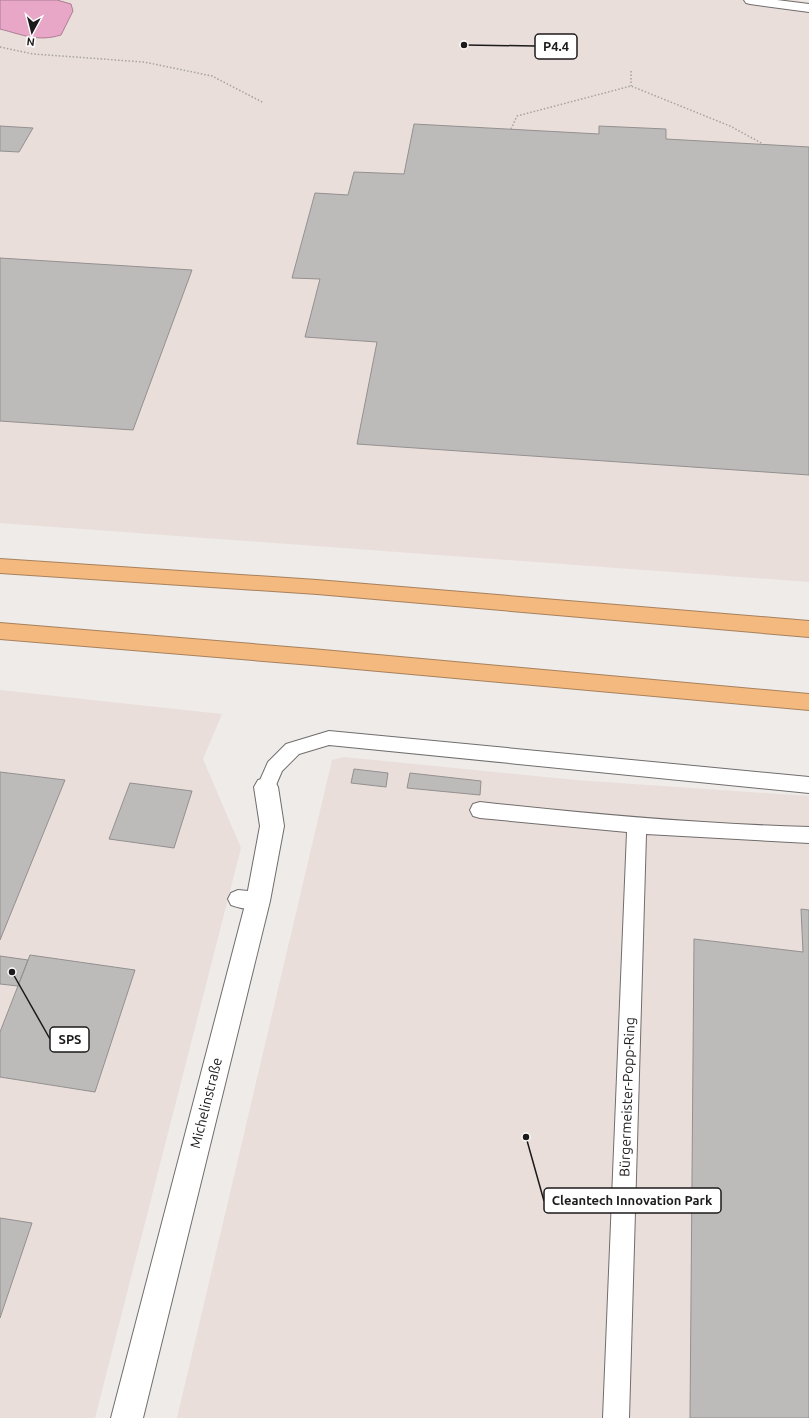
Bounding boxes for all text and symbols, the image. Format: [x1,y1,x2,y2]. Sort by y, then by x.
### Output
north arrow [12,12,52,52]
callout: P4.4 [535,34,577,59]
text: N [26,35,36,48]
text: P4.4 [543,39,569,53]
street label: Bürgermeister-Popp-Ring [616,1017,638,1177]
callout: SPS [50,1027,89,1052]
text: SPS [59,1032,82,1046]
street label: Michelinstraße [187,1056,225,1150]
callout: Cleantech Innovation Park [544,1188,721,1213]
text: Cleantech Innovation Park [552,1193,713,1207]

